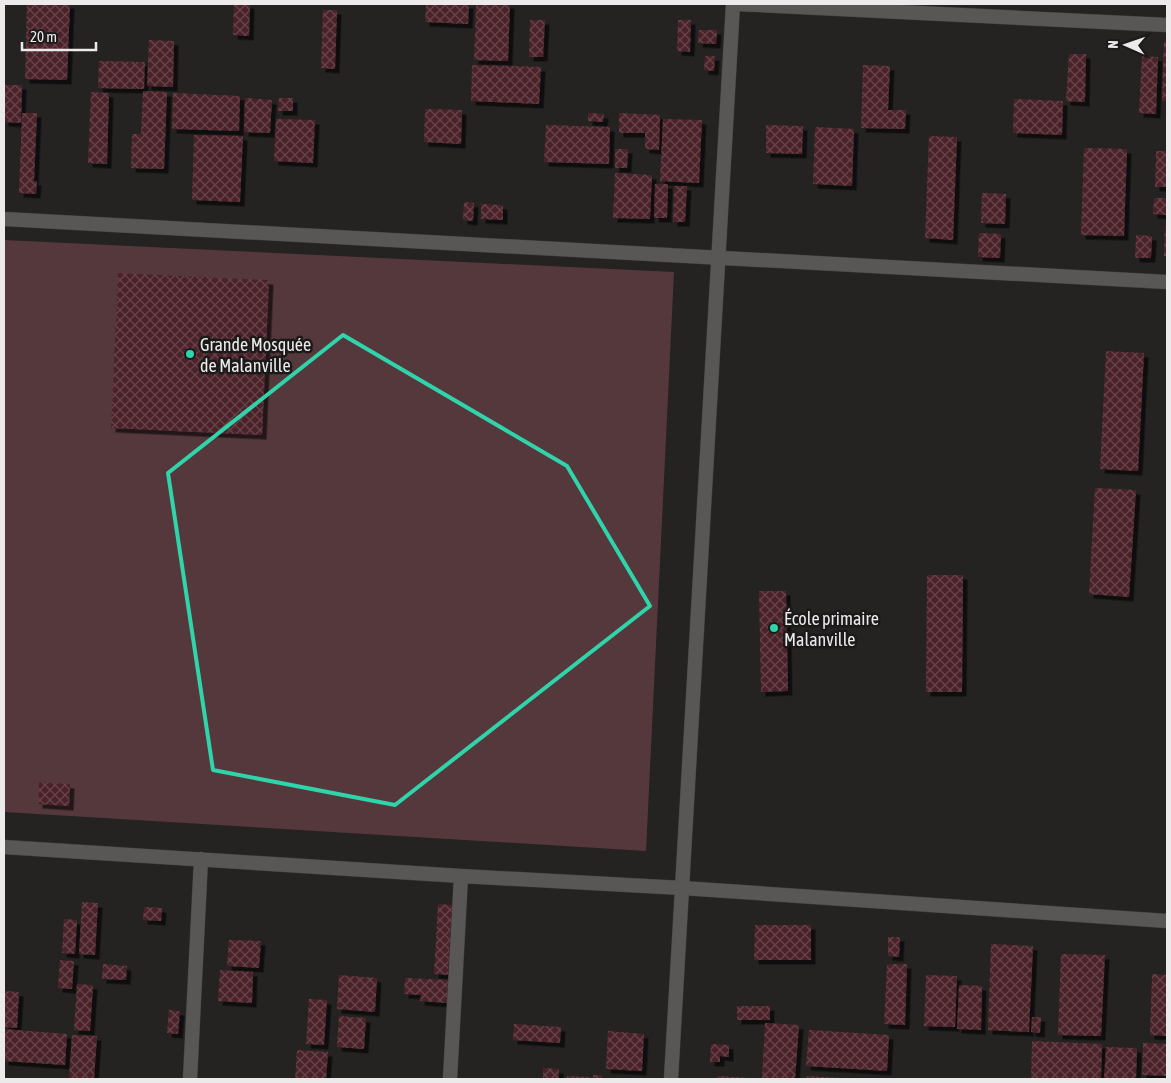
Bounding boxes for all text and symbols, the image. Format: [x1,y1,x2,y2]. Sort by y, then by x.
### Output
scale bar [22,20,96,52]
north arrow [1101,20,1151,70]
text: 20 m [30,28,57,45]
text: N [1105,40,1121,49]
place label: Grande Mosquée de Malanville [200,334,311,376]
marker: Grande Mosquée de Malanville [184,348,196,360]
place label: École primaire Malanville [784,608,879,650]
marker: École primaire Malanville [768,622,780,634]

